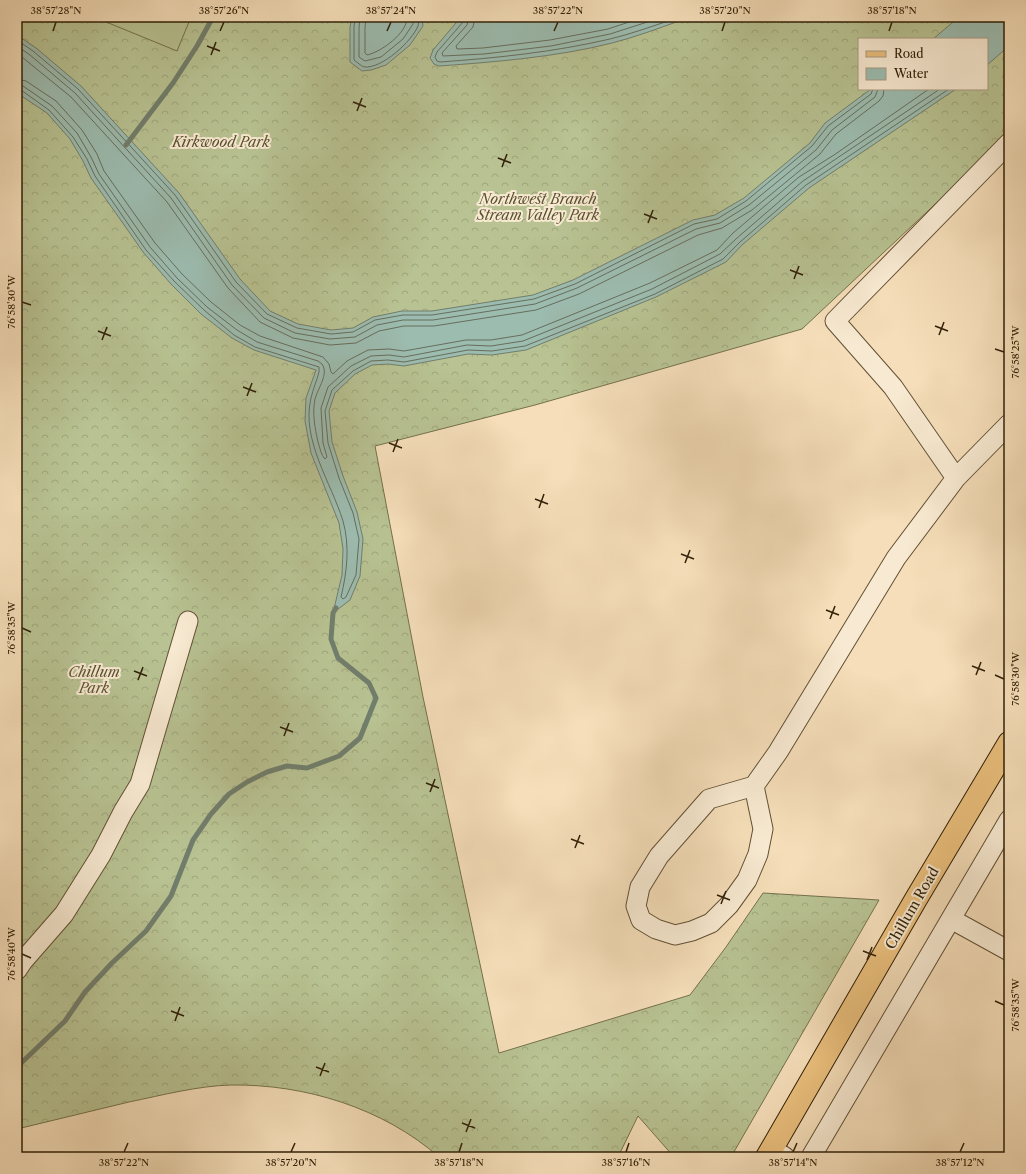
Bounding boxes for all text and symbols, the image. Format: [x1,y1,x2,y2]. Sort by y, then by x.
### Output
text: 38°57'28"N [31,4,81,17]
text: 38°57'26"N [199,4,249,17]
text: 38°57'24"N [366,4,416,17]
text: 38°57'22"N [533,4,583,17]
text: 38°57'20"N [699,4,751,17]
text: 38°57'18"N [867,4,917,17]
legend [858,38,988,90]
text: Road [894,46,924,61]
text: Water [893,66,928,81]
park label: Kirkwood Park [171,133,270,151]
park label: Northwest Branch Stream Valley Park [476,190,600,224]
text: 76°58'30"W [5,274,18,329]
text: 76°58'25"W [1009,324,1022,379]
text: 76°58'35"W [5,601,18,654]
text: 76°58'30"W [1009,651,1022,706]
park label: Chillum Park [68,663,120,697]
street label: Chillum Road [881,863,943,952]
text: 76°58'40"W [5,926,18,981]
text: 76°58'35"W [1009,978,1022,1031]
text: 38°57'22"N [99,1156,149,1169]
text: 38°57'20"N [265,1156,317,1169]
text: 38°57'18"N [434,1156,484,1169]
text: 38°57'16"N [601,1156,651,1169]
text: 38°57'14"N [768,1156,818,1169]
text: 38°57'12"N [935,1156,985,1169]

